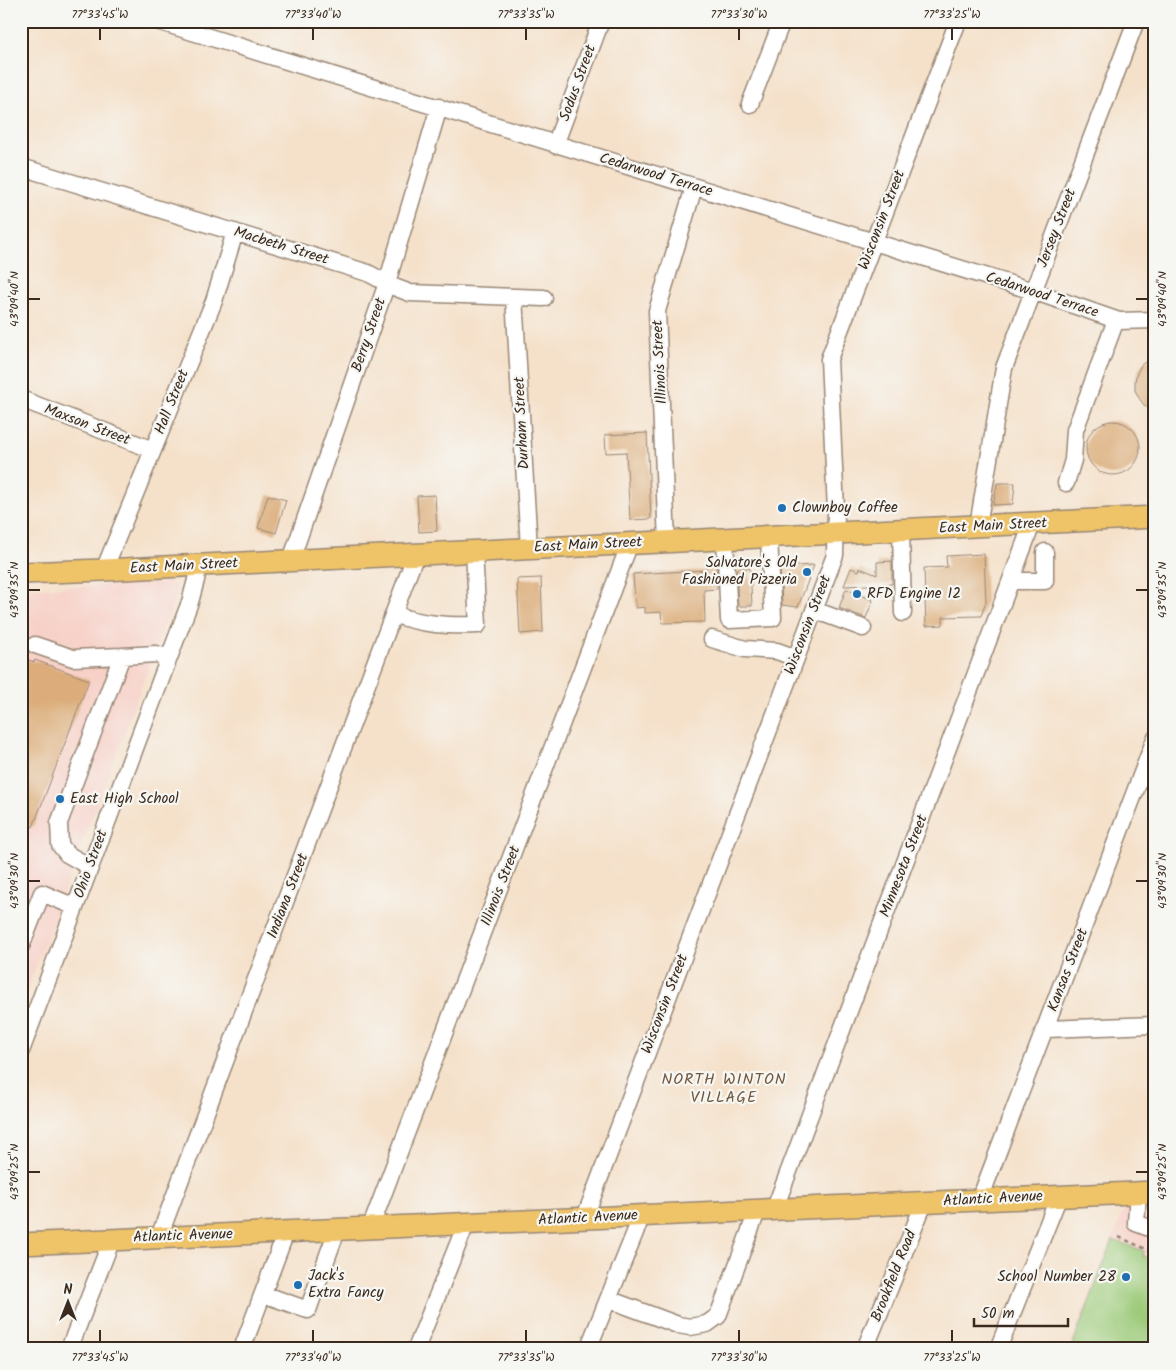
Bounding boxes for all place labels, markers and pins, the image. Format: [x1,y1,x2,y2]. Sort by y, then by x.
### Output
place label: Clownboy Coffee [792,496,898,520]
marker: Clownboy Coffee [776,502,788,514]
place label: Salvatore's Old Fashioned Pizzeria [682,551,798,592]
marker: Salvatore's Old Fashioned Pizzeria [801,566,813,578]
place label: RFD Engine 12 [867,582,961,606]
marker: RFD Engine 12 [851,588,863,600]
place label: East High School [70,787,179,811]
marker: East High School [54,793,66,805]
place label: Jack's Extra Fancy [308,1264,385,1305]
place label: School Number 28 [997,1265,1117,1289]
marker: School Number 28 [1120,1271,1132,1283]
marker: Jack's Extra Fancy [292,1279,304,1291]

